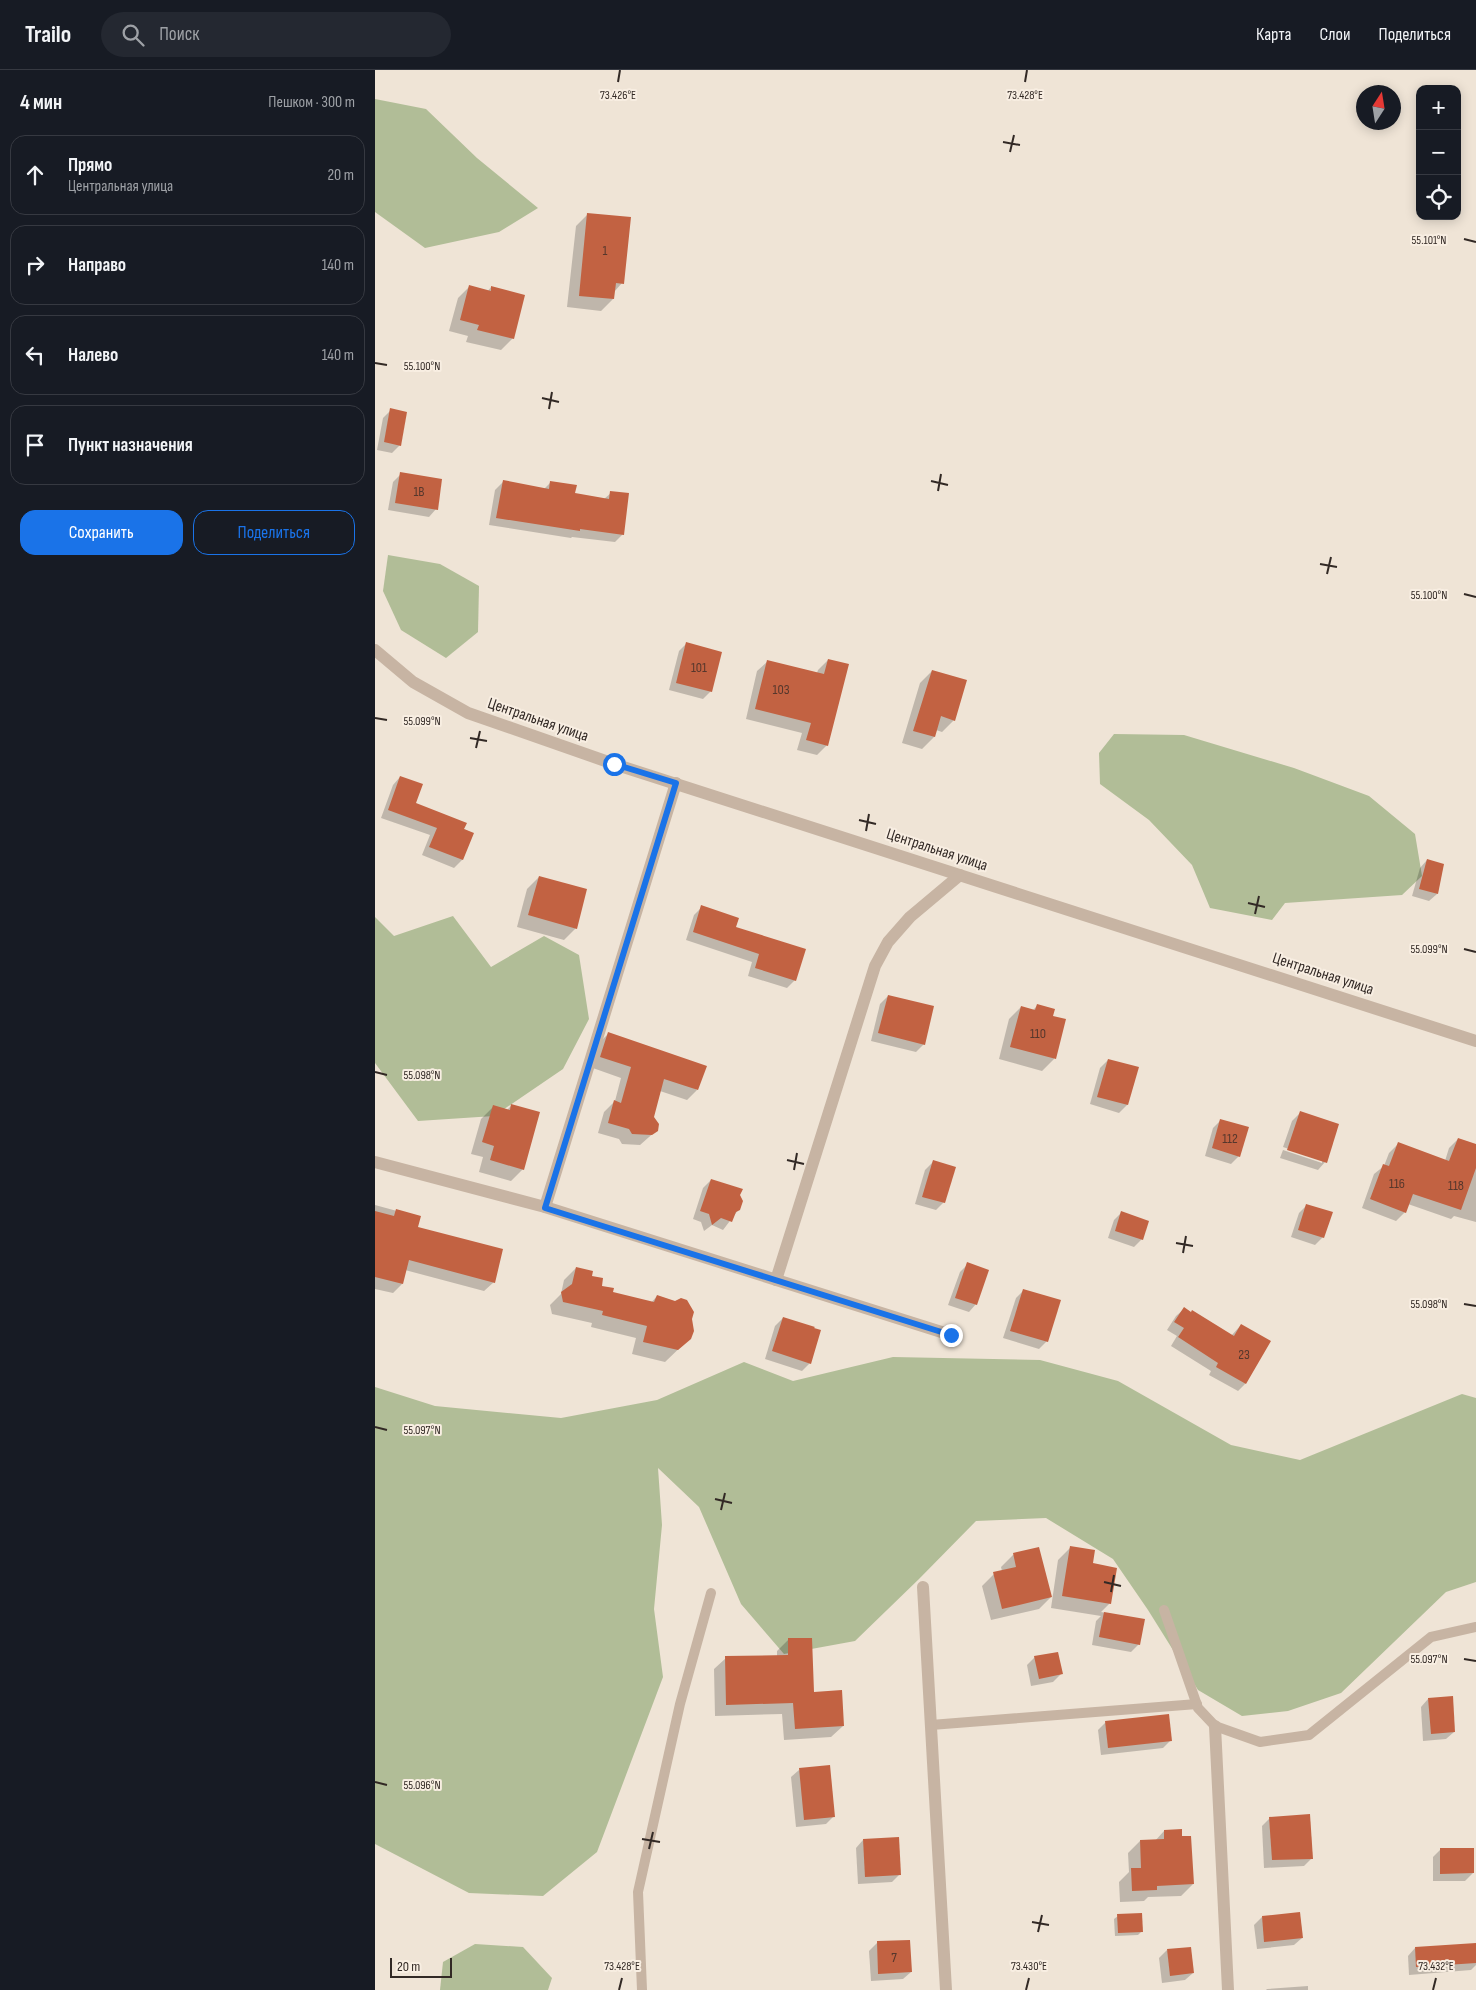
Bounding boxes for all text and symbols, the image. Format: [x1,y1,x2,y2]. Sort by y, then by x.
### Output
search box [101,12,451,57]
text: Trailo [25,20,71,49]
icon: search [119,21,147,49]
text: Поиск [159,23,199,46]
text: Карта [1256,24,1292,45]
text: Слои [1320,24,1351,45]
text: Поделиться [1379,24,1451,45]
north arrow [1356,85,1401,130]
map controls [1416,85,1461,220]
button: + [1416,85,1461,130]
text: 73.426°E [600,88,636,103]
text: 73.428°E [1007,88,1043,103]
text: 4 мин [20,90,62,115]
text: Пешком · 300 m [268,93,355,112]
button: − [1416,130,1461,175]
text: Прямо [68,154,112,177]
icon: ahead [21,161,49,189]
text: 20 m [327,166,354,185]
button: locate [1416,175,1461,220]
text: Центральная улица [68,177,173,196]
text: 55.101°N [1412,233,1446,248]
house number: 1 [603,242,608,259]
icon: right [21,251,49,279]
text: Направо [68,254,126,277]
text: 140 m [322,256,354,275]
icon: left [21,341,49,369]
text: Налево [68,344,118,367]
text: 140 m [322,346,354,365]
text: 55.100°N [404,359,440,374]
icon: arrive [21,431,49,459]
text: Пункт назначения [68,434,193,457]
house number: 1В [413,483,425,500]
button: Сохранить [20,510,183,555]
button: Поделиться [193,510,355,555]
text: 55.100°N [1411,588,1447,603]
house number: 101 [691,659,707,676]
house number: 103 [772,681,790,698]
street label: Центральная улица [485,694,591,746]
text: 55.099°N [403,714,441,729]
route start [603,753,626,776]
street label: Центральная улица [884,825,990,875]
text: 55.099°N [1410,942,1448,957]
street label: Центральная улица [1270,949,1376,999]
house number: 110 [1030,1025,1046,1042]
text: 55.098°N [404,1068,440,1083]
house number: 112 [1222,1130,1238,1147]
house number: 116 [1389,1175,1405,1192]
house number: 118 [1448,1177,1464,1194]
text: 55.098°N [1411,1297,1447,1312]
route end [940,1324,963,1347]
house number: 23 [1238,1346,1250,1363]
text: 55.097°N [403,1423,441,1438]
text: 55.097°N [1410,1652,1448,1667]
text: 55.096°N [403,1778,441,1793]
house number: 7 [891,1949,897,1966]
scale bar [390,1955,453,1978]
text: 20 m [397,1958,420,1975]
text: 73.428°E [604,1959,640,1974]
text: 73.430°E [1011,1959,1047,1974]
text: 73.432°E [1418,1959,1454,1974]

